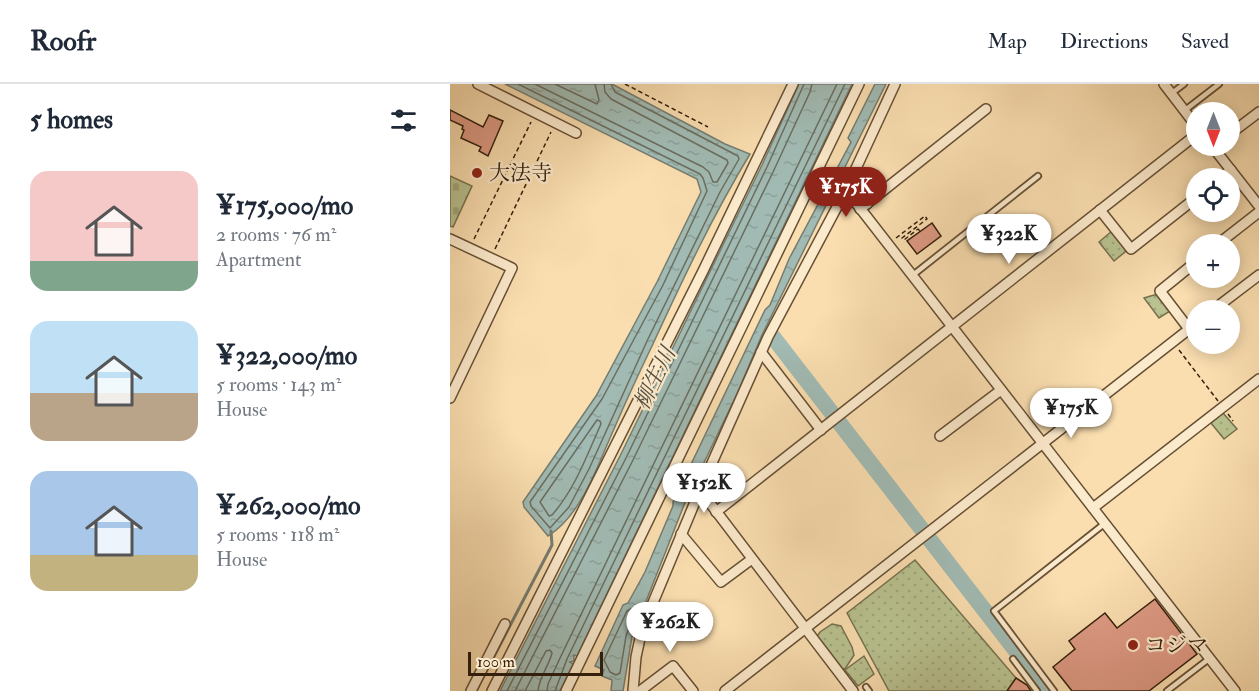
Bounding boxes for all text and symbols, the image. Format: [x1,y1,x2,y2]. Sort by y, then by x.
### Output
text: Roofr [30,24,96,59]
text: Map [987,28,1027,55]
text: Directions [1060,28,1148,55]
text: Saved [1181,28,1229,55]
north arrow [1186,102,1240,156]
map controls [1186,102,1240,354]
text: 5 homes [30,104,113,136]
icon: filters [387,104,420,137]
place label: 大法寺 [489,160,552,187]
marker: 大法寺 [470,166,484,180]
pin: ¥175K [804,167,888,218]
button: locate [1186,168,1240,222]
text: ¥175K [819,174,873,199]
text: ¥175,000/mo [216,190,353,222]
icon: home [78,195,150,267]
pin: ¥322K [967,214,1051,265]
text: ¥322K [981,221,1037,246]
text: 2 rooms · 76 m² [216,222,336,247]
button: + [1186,234,1240,288]
text: Apartment [216,247,301,272]
button: − [1186,300,1240,354]
text: ¥322,000/mo [216,340,357,372]
water label: 柳生川 [628,341,683,414]
icon: home [78,345,150,417]
text: 5 rooms · 143 m² [216,372,341,397]
pin: ¥175K [1029,388,1113,439]
text: ¥175K [1044,395,1098,420]
text: House [216,397,267,422]
pin: ¥152K [662,463,746,514]
text: ¥152K [677,470,731,495]
text: ¥262,000/mo [216,490,361,522]
icon: home [78,495,150,567]
text: 5 rooms · 118 m² [216,522,339,547]
text: House [216,547,267,572]
pin: ¥262K [628,602,712,653]
text: ¥262K [640,609,700,634]
place label: コジマ [1145,632,1208,659]
marker: コジマ [1126,638,1140,652]
scale bar [468,649,603,676]
text: 100 m [477,652,515,672]

